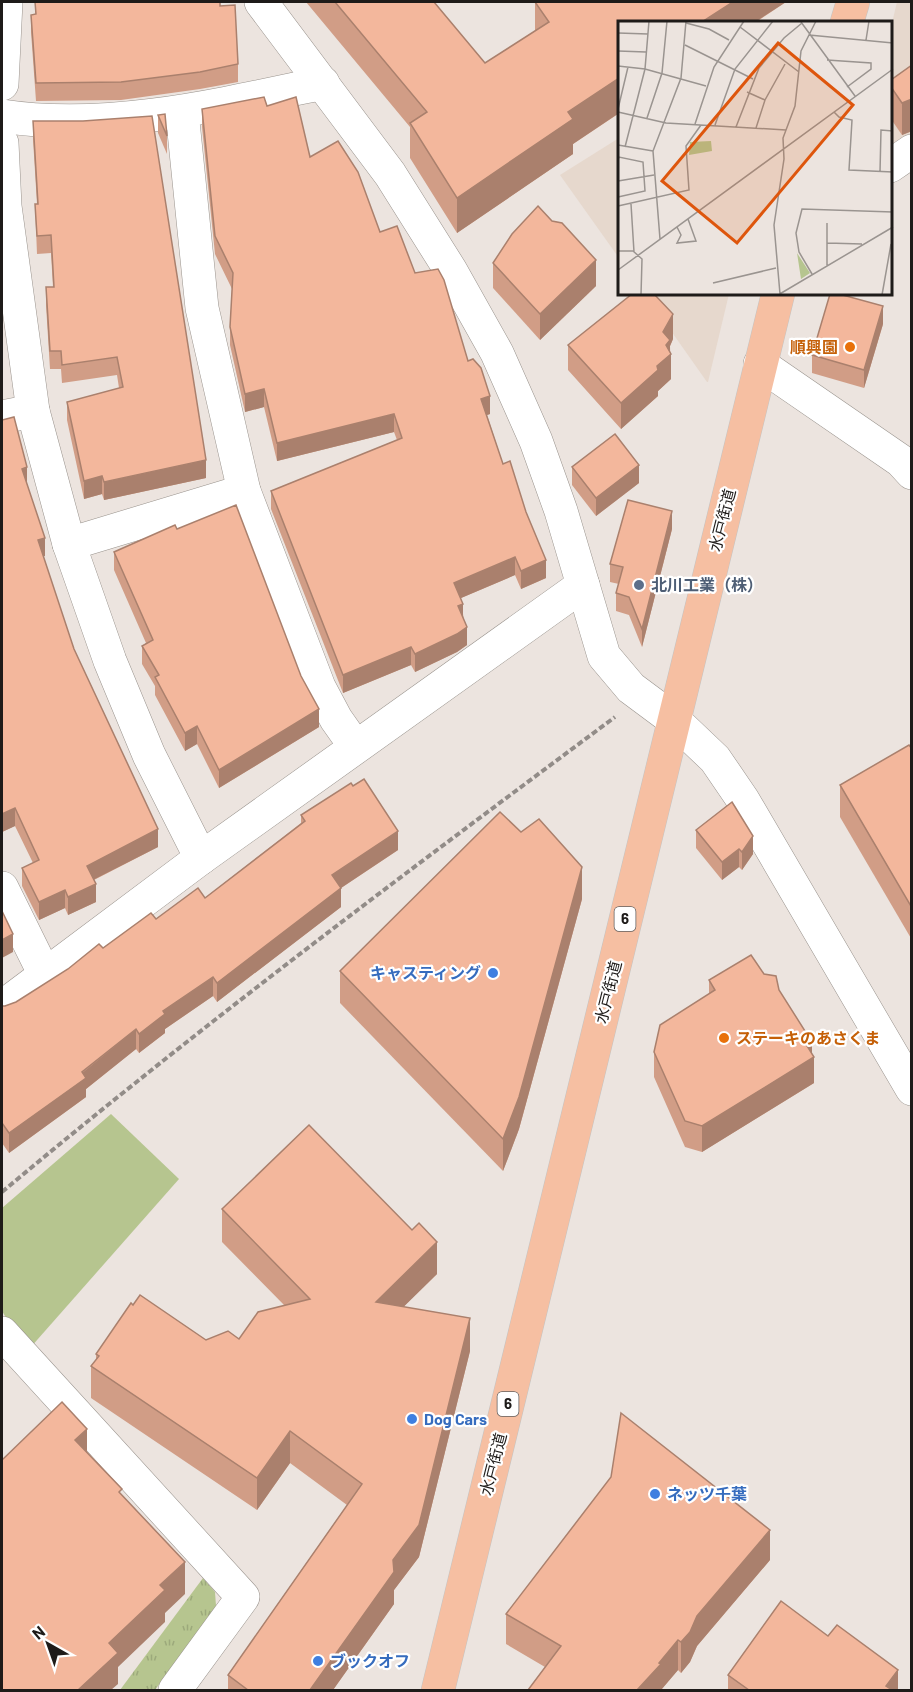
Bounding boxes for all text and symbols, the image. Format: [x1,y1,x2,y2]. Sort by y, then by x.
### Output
inset map [618,21,892,296]
place label: 順興園 [790,337,838,356]
marker: 順興園 [843,340,857,354]
street label: 水戸街道 [705,487,738,553]
place label: 北川工業（株） [651,575,763,594]
marker: 北川工業（株） [632,578,646,592]
road number: 6 [614,907,636,931]
street label: 水戸街道 [591,959,624,1025]
place label: キャスティング [370,963,481,982]
marker: キャスティング [486,966,500,980]
place label: ステーキのあさくま [736,1028,880,1047]
marker: ステーキのあさくま [717,1031,731,1045]
road number: 6 [498,1392,518,1416]
place label: Dog Cars [424,1409,487,1428]
marker: Dog Cars [405,1412,419,1426]
street label: 水戸街道 [476,1431,509,1497]
place label: ネッツ千葉 [667,1484,747,1503]
marker: ネッツ千葉 [648,1487,662,1501]
north arrow [18,1614,78,1674]
text: N [28,1621,48,1643]
place label: ブックオフ [330,1651,410,1670]
marker: ブックオフ [311,1654,325,1668]

